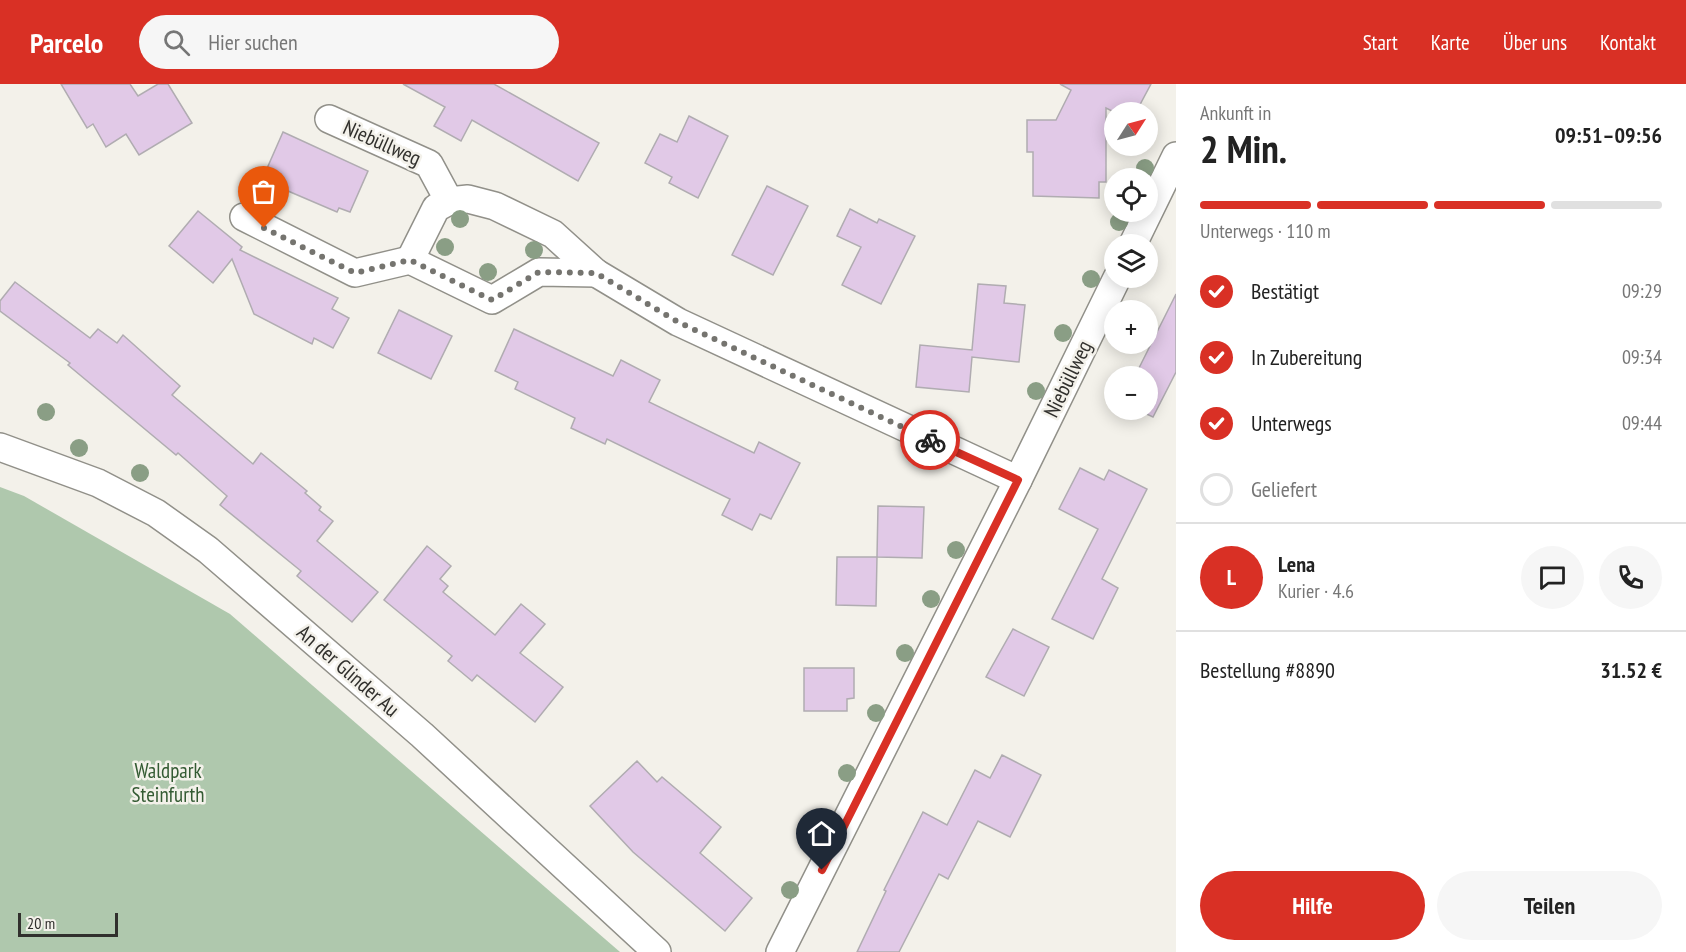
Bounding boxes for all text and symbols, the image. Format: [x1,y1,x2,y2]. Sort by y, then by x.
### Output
search box [139,15,559,69]
text: Parcelo [30,24,103,61]
icon: search [160,26,193,59]
text: Hier suchen [208,28,298,56]
text: Start [1363,29,1398,56]
text: Karte [1431,29,1470,56]
text: Über uns [1503,29,1567,56]
text: Kontakt [1600,29,1656,56]
text: Ankunft in [1200,100,1271,126]
north arrow [1104,102,1158,156]
map controls [1104,102,1158,420]
street label: Niebüllweg [339,113,425,172]
text: 09:51–09:56 [1555,121,1662,149]
text: 2 Min. [1200,123,1287,174]
pin [238,166,289,228]
button: locate [1104,168,1158,222]
icon: bag [247,175,280,208]
text: Unterwegs · 110 m [1200,218,1330,244]
button: layers [1104,234,1158,288]
icon: check [1200,275,1233,308]
text: Bestätigt [1251,277,1319,305]
text: 09:29 [1622,278,1662,304]
button: + [1104,300,1158,354]
street label: Niebüllweg [1037,336,1098,422]
icon: check [1200,341,1233,374]
text: In Zubereitung [1251,343,1362,371]
text: 09:34 [1622,344,1662,370]
button: − [1104,366,1158,420]
icon: check [1200,407,1233,440]
text: Unterwegs [1251,409,1332,437]
courier [900,410,960,470]
text: 09:44 [1622,410,1662,436]
icon: bike [914,424,947,457]
text: Geliefert [1251,475,1317,503]
button: chat [1521,546,1584,609]
button: phone [1599,546,1662,609]
text: Lena [1278,550,1315,578]
text: L [1227,563,1236,591]
text: Kurier · 4.6 [1278,578,1354,604]
street label: An der Glinder Au [292,619,405,722]
text: Bestellung #8890 [1200,656,1335,684]
text: 31.52 € [1600,656,1662,684]
park label: Waldpark Steinfurth [132,757,204,808]
pin [796,808,847,870]
icon: home [805,817,838,850]
button: Hilfe [1200,871,1425,940]
button: Teilen [1437,871,1662,940]
scale bar [18,910,118,938]
text: 20 m [27,913,55,933]

